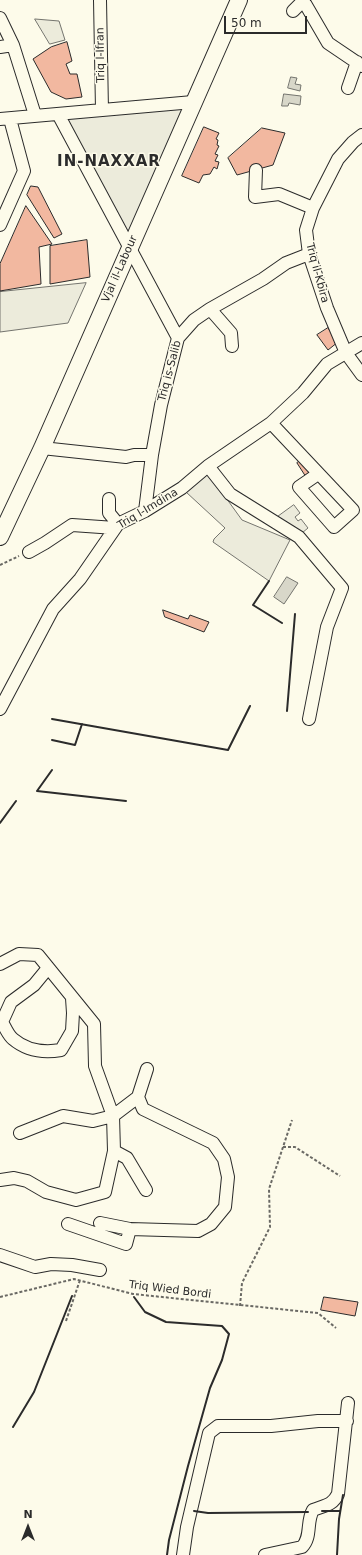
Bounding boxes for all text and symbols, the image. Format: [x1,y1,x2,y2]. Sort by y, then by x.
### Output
scale bar [226,8,309,34]
text: 50 m [231,16,262,30]
street label: Triq l-Ifran [94,27,108,83]
district label: IN-NAXXAR [57,153,161,171]
street label: Vjal il-Labour [99,233,141,305]
street label: Triq il-Kbira [303,241,331,305]
street label: Triq is-Salib [156,339,184,403]
street label: Triq l-Imdina [116,486,180,532]
street label: Triq Wied Bordi [128,1278,212,1302]
north arrow [8,1507,48,1547]
text: N [23,1508,33,1521]

